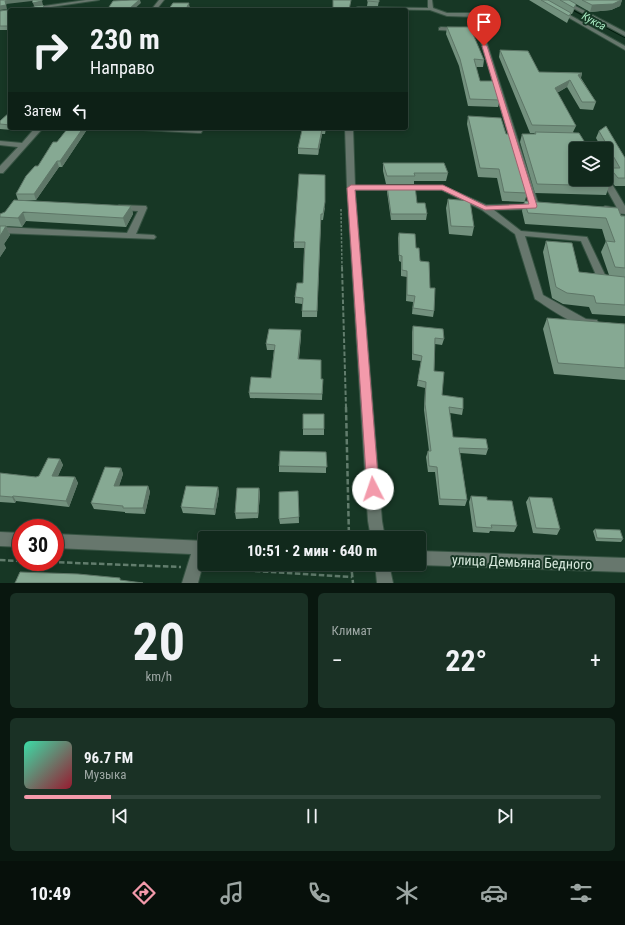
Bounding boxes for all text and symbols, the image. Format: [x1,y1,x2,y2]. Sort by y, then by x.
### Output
pin [467,5,501,46]
water label: Кукса [580,10,608,33]
icon: arrive [473,11,495,33]
text: 230 m [90,23,160,56]
icon: right [24,24,76,76]
text: Направо [90,57,155,78]
icon: left [69,100,91,122]
text: Затем [24,102,61,120]
map controls [569,142,613,186]
button: layers [569,142,613,186]
position arrow [352,468,394,510]
speed limit sign: 30 [12,519,64,571]
text: 10:51 · 2 мин · 640 m [247,542,377,560]
street label: улица Демьяна Бедного [452,552,592,572]
text: 20 [132,612,185,673]
text: Климат [332,623,372,638]
text: 22° [445,643,487,678]
text: − [332,648,343,673]
text: + [590,648,601,673]
text: km/h [145,669,172,684]
text: 96.7 FM [84,749,133,767]
text: Музыка [84,767,126,782]
icon: previous [109,805,131,827]
icon: pause [301,805,323,827]
icon: next [494,805,516,827]
icon: directions [130,879,158,907]
icon: music [218,879,246,907]
icon: phone [305,879,333,907]
icon: climate [393,879,421,907]
icon: car [480,879,508,907]
icon: filters [567,879,595,907]
text: 10:49 [30,883,71,904]

